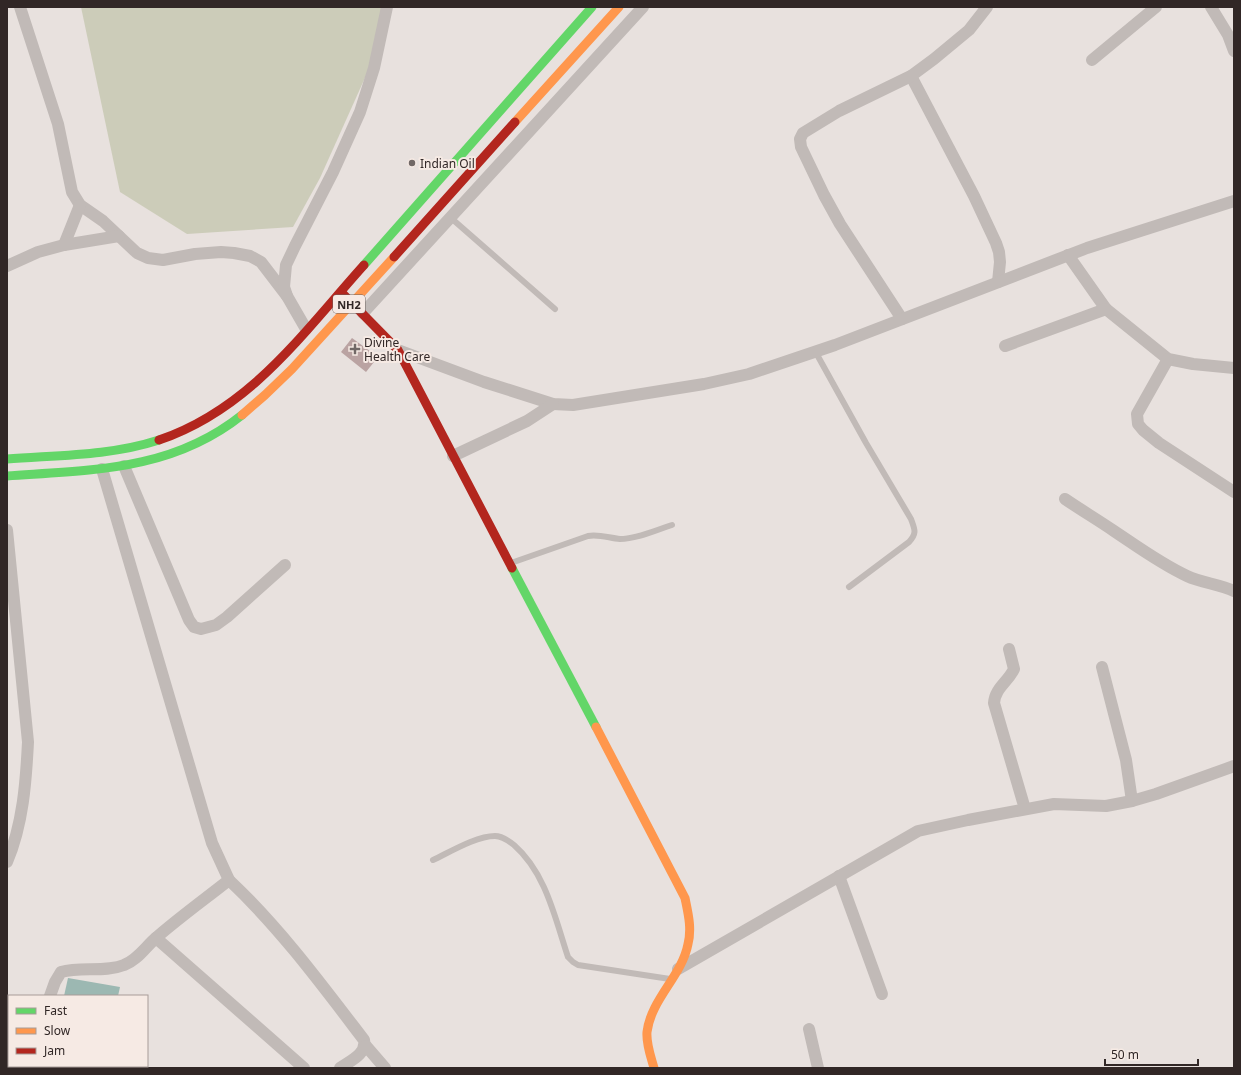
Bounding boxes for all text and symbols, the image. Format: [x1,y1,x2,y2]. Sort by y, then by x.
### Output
place label: Indian Oil [420,155,475,172]
marker: Indian Oil [407,158,417,168]
road number: NH2 [333,295,365,313]
place label: Divine Health Care [364,334,430,365]
marker: Divine Health Care [349,343,361,355]
legend [8,995,148,1067]
text: Fast [44,1002,68,1019]
text: Slow [44,1022,71,1039]
scale bar [1105,1041,1198,1067]
text: Jam [43,1042,65,1059]
text: 50 m [1111,1046,1139,1063]

